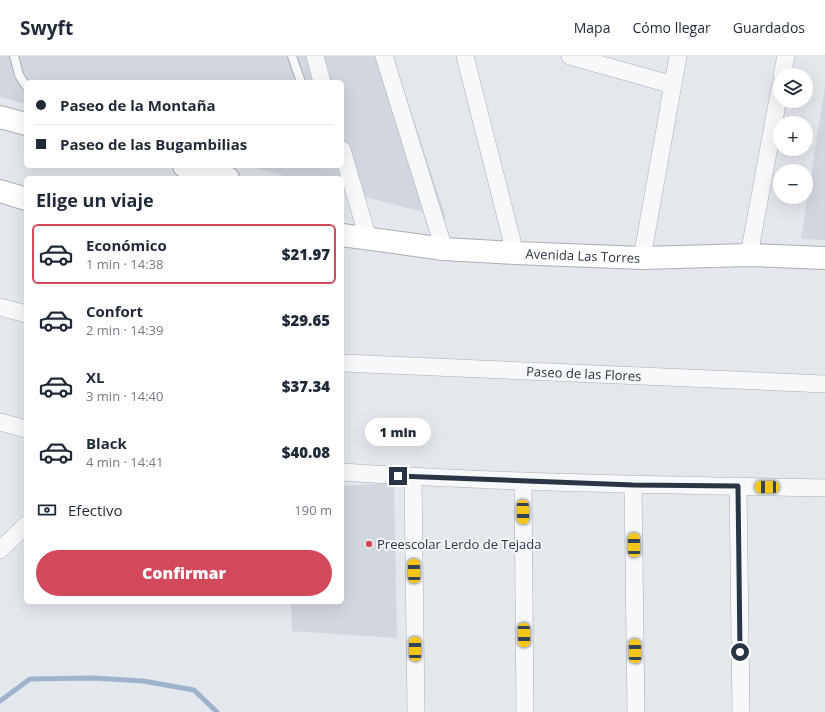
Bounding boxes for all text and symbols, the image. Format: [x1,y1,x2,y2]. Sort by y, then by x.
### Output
text: Swyft [20,15,73,41]
text: Mapa [574,18,610,37]
text: Cómo llegar [632,18,711,37]
text: Guardados [733,18,805,37]
map controls [773,68,813,204]
button: layers [773,68,813,108]
text: Paseo de la Montaña [60,95,216,115]
button: + [773,116,813,156]
text: Paseo de las Bugambilias [60,134,247,154]
button: − [773,164,813,204]
text: Elige un viaje [36,188,154,212]
text: Económico [86,235,167,255]
icon: car [38,236,74,272]
text: $21.97 [282,244,330,264]
street label: Avenida Las Torres [525,244,641,267]
text: 1 min · 14:38 [86,255,163,273]
text: Confort [86,301,143,321]
icon: car [38,302,74,338]
text: $29.65 [282,310,330,330]
text: 2 min · 14:39 [86,321,163,339]
street label: Paseo de las Flores [526,362,642,385]
text: XL [86,367,104,387]
icon: car [38,368,74,404]
text: $37.34 [282,376,330,396]
text: 3 min · 14:40 [86,387,163,405]
callout: 1 min [365,418,431,446]
text: 1 min [380,423,416,441]
text: Black [86,433,127,453]
icon: car [38,434,74,470]
text: $40.08 [282,442,330,462]
text: 4 min · 14:41 [86,453,163,471]
route end [389,467,407,485]
car [755,481,779,493]
icon: cash [36,499,58,521]
text: Efectivo [68,500,123,520]
car [517,500,529,524]
text: 190 m [294,501,332,519]
car [628,533,640,557]
place label: Preescolar Lerdo de Tejada [377,535,542,553]
marker: Preescolar Lerdo de Tejada [364,539,374,549]
button: Confirmar [36,550,332,596]
car [408,559,420,583]
car [518,623,530,647]
car [409,637,421,661]
car [629,639,641,663]
route start [731,643,749,661]

